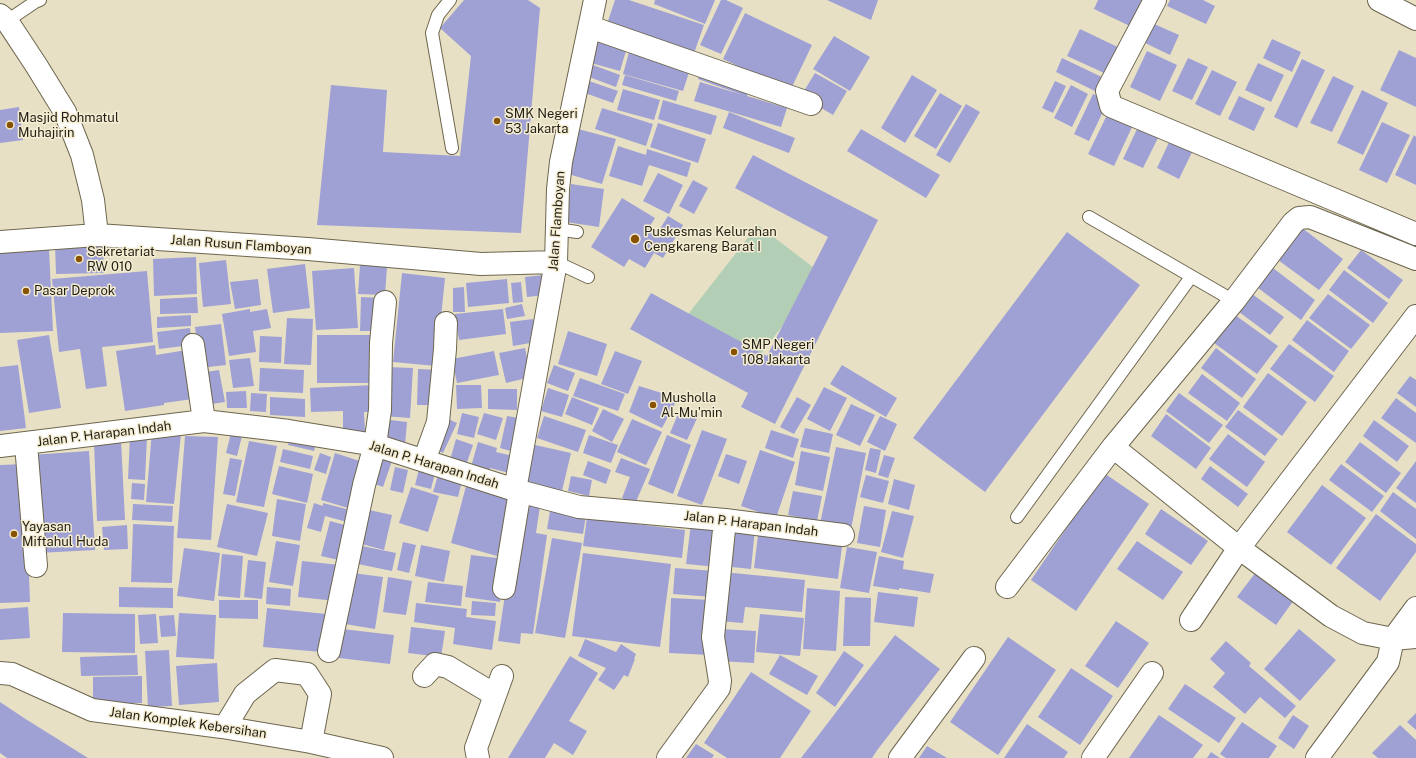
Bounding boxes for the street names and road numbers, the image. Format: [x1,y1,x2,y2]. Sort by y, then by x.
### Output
street label: Jalan Flamboyan [546,170,568,272]
street label: Jalan Rusun Flamboyan [170,232,312,258]
street label: Jalan P. Harapan Indah [36,418,172,450]
street label: Jalan P. Harapan Indah [367,438,501,492]
street label: Jalan P. Harapan Indah [683,508,819,540]
street label: Jalan Komplek Kebersihan [109,704,267,742]

